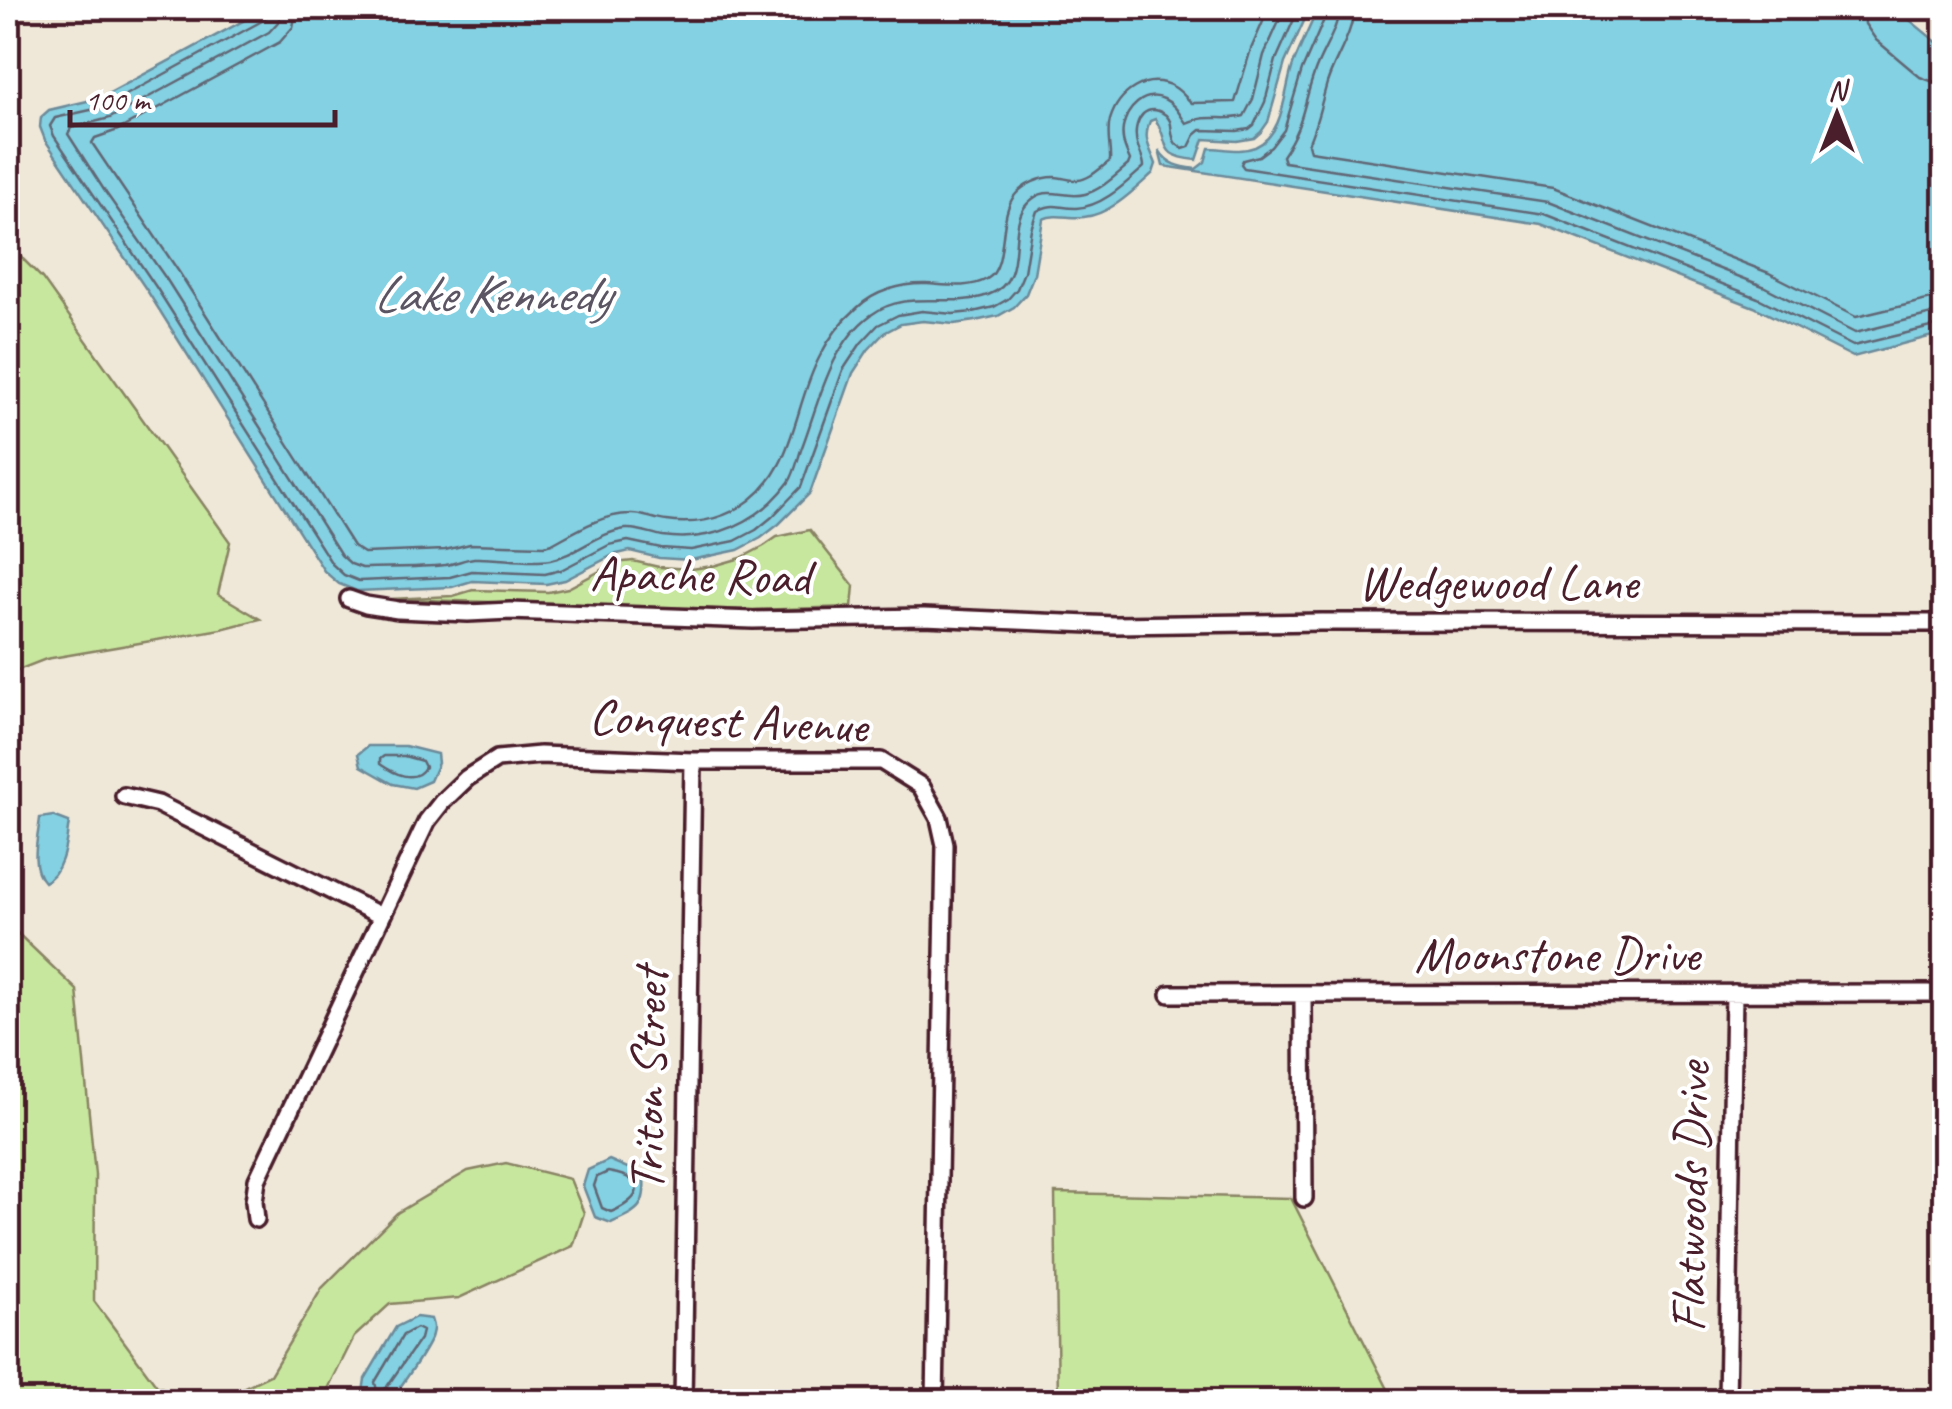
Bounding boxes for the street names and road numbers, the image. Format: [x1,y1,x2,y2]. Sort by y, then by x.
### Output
street label: Apache Road [589,542,818,609]
street label: Wedgewood Lane [1358,551,1640,614]
street label: Conquest Avenue [588,685,871,757]
street label: Moonstone Drive [1415,923,1702,986]
street label: Triton Street [615,961,682,1193]
street label: Flatwoods Drive [1656,1059,1724,1333]

